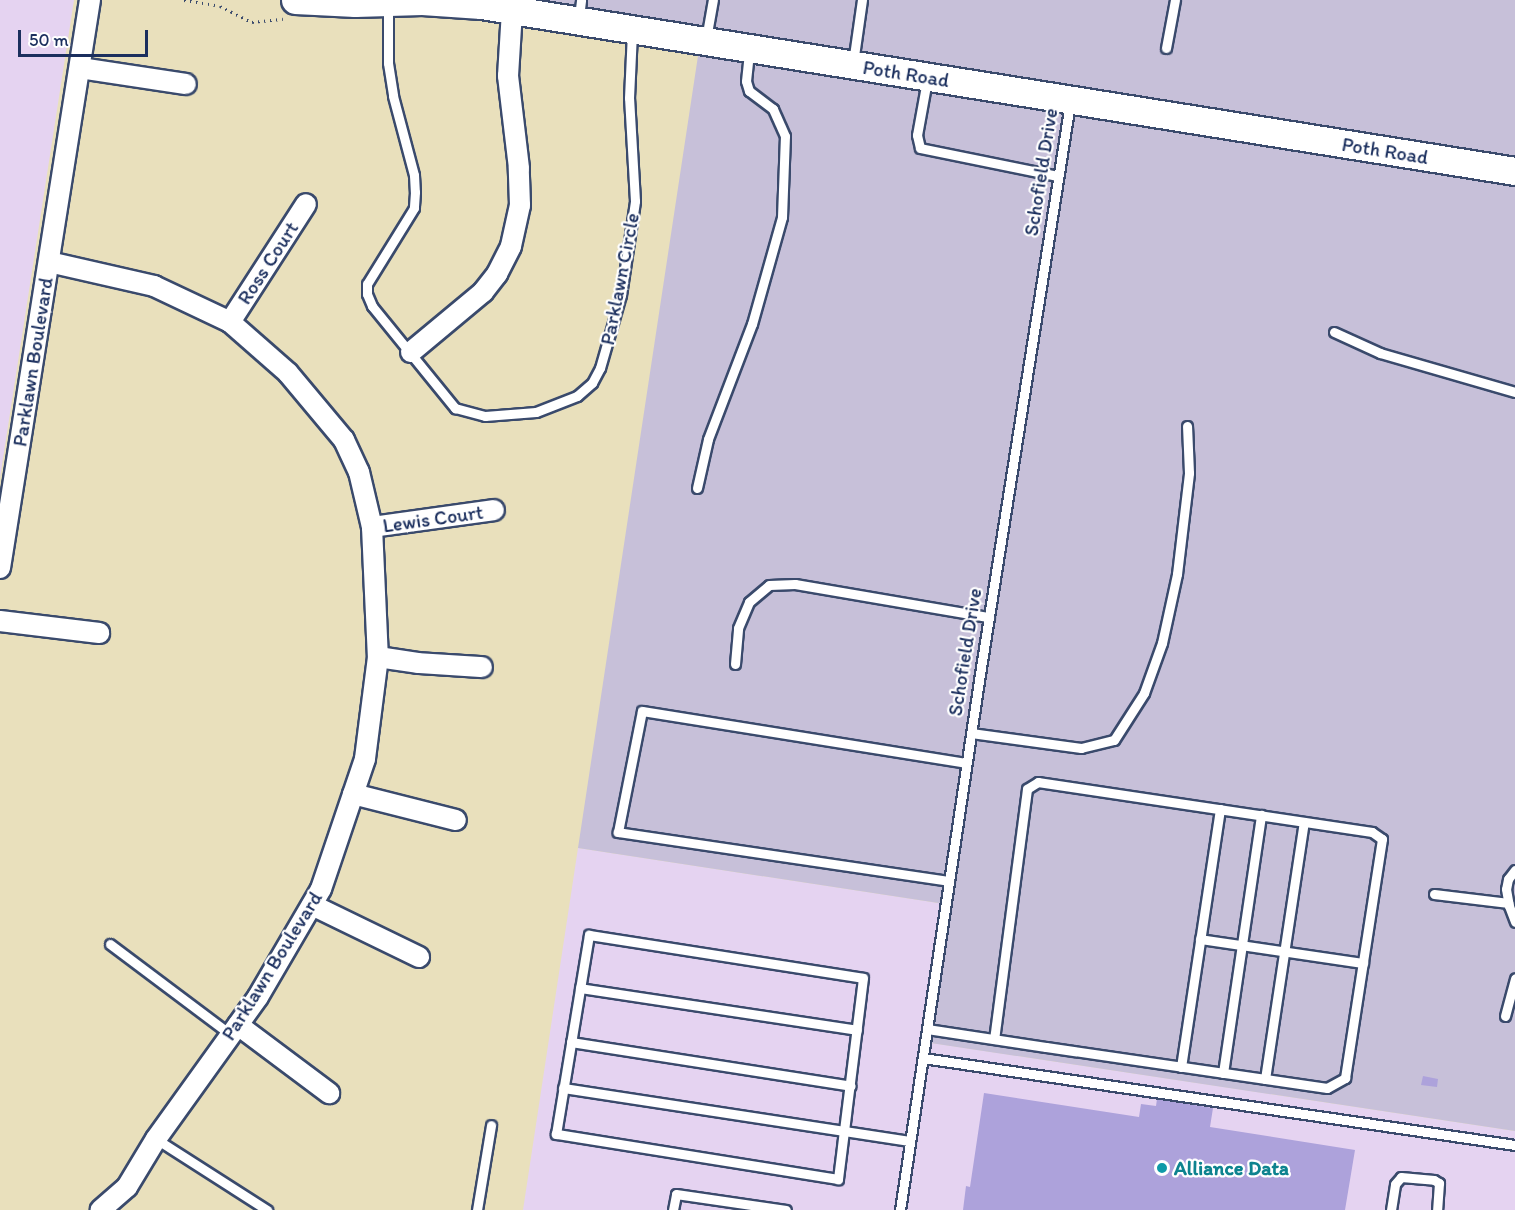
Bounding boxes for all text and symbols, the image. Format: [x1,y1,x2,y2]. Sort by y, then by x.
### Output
scale bar [21,18,152,56]
text: 50 m [29,29,69,51]
street label: Poth Road [862,55,950,93]
street label: Schofield Drive [1019,106,1063,238]
street label: Poth Road [1341,132,1429,170]
street label: Parklawn Circle [595,211,645,347]
street label: Ross Court [232,217,304,309]
street label: Parklawn Boulevard [8,275,58,449]
street label: Lewis Court [381,500,485,538]
street label: Schofield Drive [943,586,987,718]
street label: Parklawn Boulevard [216,887,328,1045]
place label: Alliance Data [1174,1156,1289,1180]
marker: Alliance Data [1155,1161,1169,1175]

